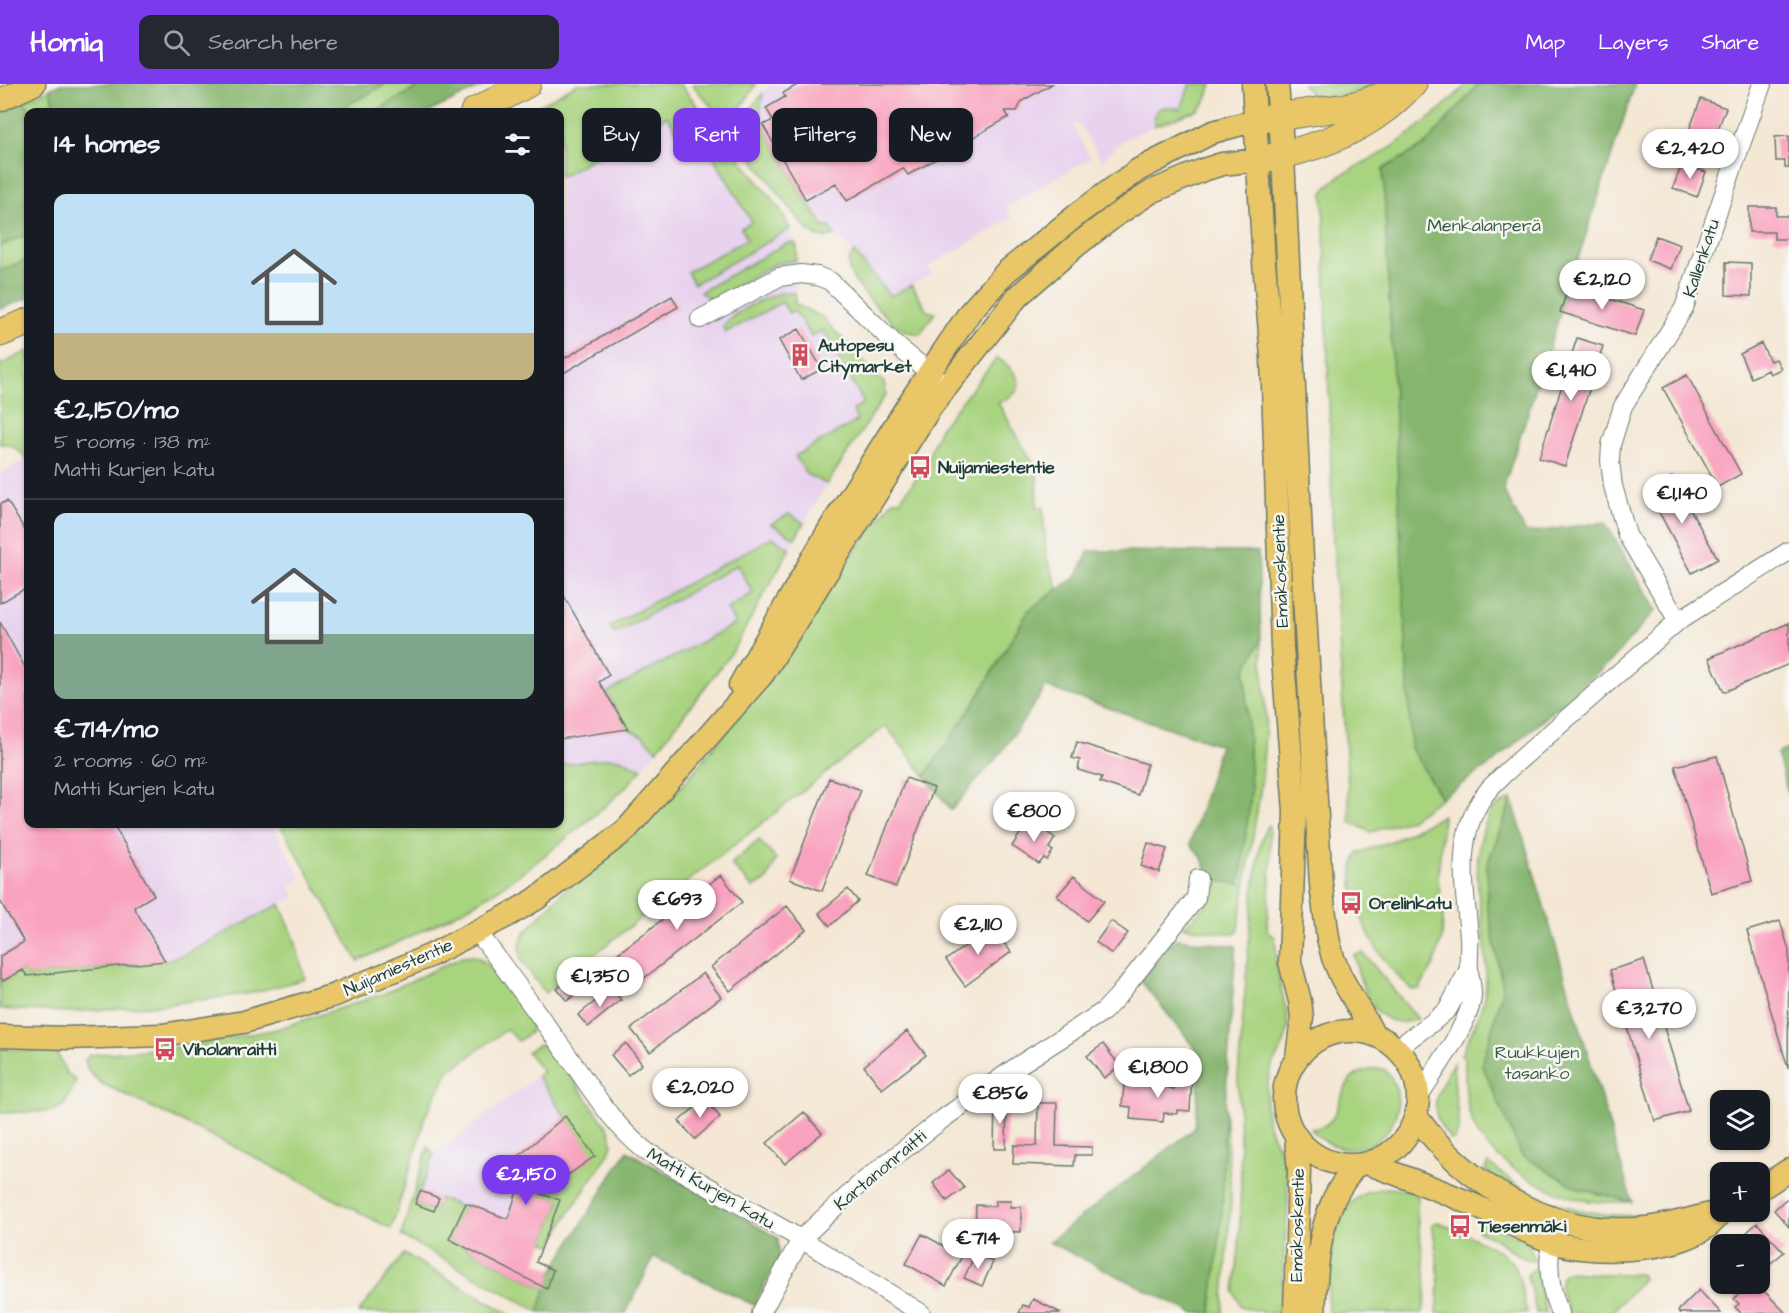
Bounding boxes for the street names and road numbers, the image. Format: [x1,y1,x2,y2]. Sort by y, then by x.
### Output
street label: Kallenkatu [1677,216,1726,301]
street label: Emäkoskentie [1266,514,1295,628]
street label: Nuijamiestentie [340,932,457,1003]
street label: Kartanonraitti [829,1124,932,1216]
street label: Matti Kurjen katu [642,1142,779,1235]
street label: Emäkoskentie [1284,1168,1311,1282]

